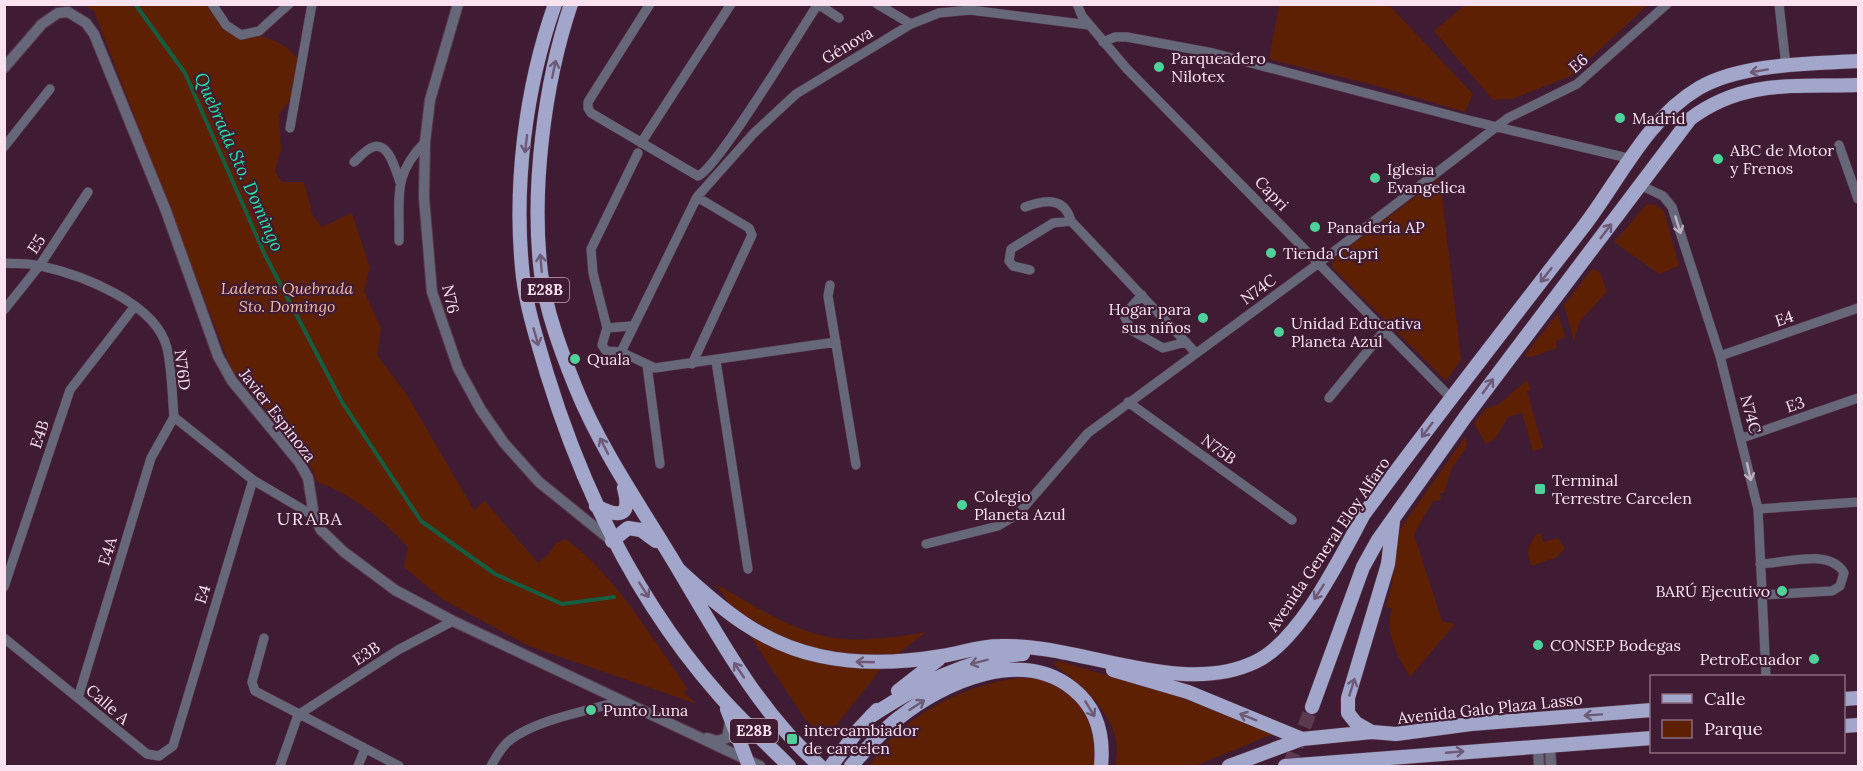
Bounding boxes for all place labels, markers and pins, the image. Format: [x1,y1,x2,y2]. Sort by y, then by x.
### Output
place label: Parqueadero Nilotex [1171,48,1266,86]
marker: Parqueadero Nilotex [1152,60,1166,74]
place label: Madrid [1632,108,1686,128]
marker: Madrid [1613,111,1627,125]
place label: ABC de Motor y Frenos [1729,140,1834,178]
marker: ABC de Motor y Frenos [1711,152,1725,166]
place label: Iglesia Evangelica [1387,159,1466,197]
marker: Iglesia Evangelica [1368,171,1382,185]
place label: Panadería AP [1327,217,1425,237]
marker: Panadería AP [1308,220,1322,234]
place label: Tienda Capri [1283,243,1379,263]
marker: Tienda Capri [1264,246,1278,260]
place label: Hogar para sus niños [1108,299,1191,337]
marker: Hogar para sus niños [1196,311,1210,325]
place label: Unidad Educativa Planeta Azul [1291,313,1421,351]
marker: Unidad Educativa Planeta Azul [1272,325,1286,339]
place label: Quala [587,349,630,369]
marker: Quala [568,352,582,366]
place label: Terminal Terrestre Carcelen [1552,470,1692,508]
marker: Terminal Terrestre Carcelen [1533,482,1547,496]
place label: Colegio Planeta Azul [974,486,1066,524]
marker: Colegio Planeta Azul [955,498,969,512]
place label: BARÚ Ejecutivo [1656,581,1770,601]
marker: BARÚ Ejecutivo [1775,584,1789,598]
place label: CONSEP Bodegas [1550,635,1681,655]
marker: CONSEP Bodegas [1531,638,1545,652]
place label: PetroEcuador [1700,649,1802,669]
marker: PetroEcuador [1807,652,1821,666]
place label: Punto Luna [603,700,688,720]
marker: Punto Luna [584,703,598,717]
place label: intercambiador de carcelen [804,720,919,758]
marker: intercambiador de carcelen [785,732,799,746]

